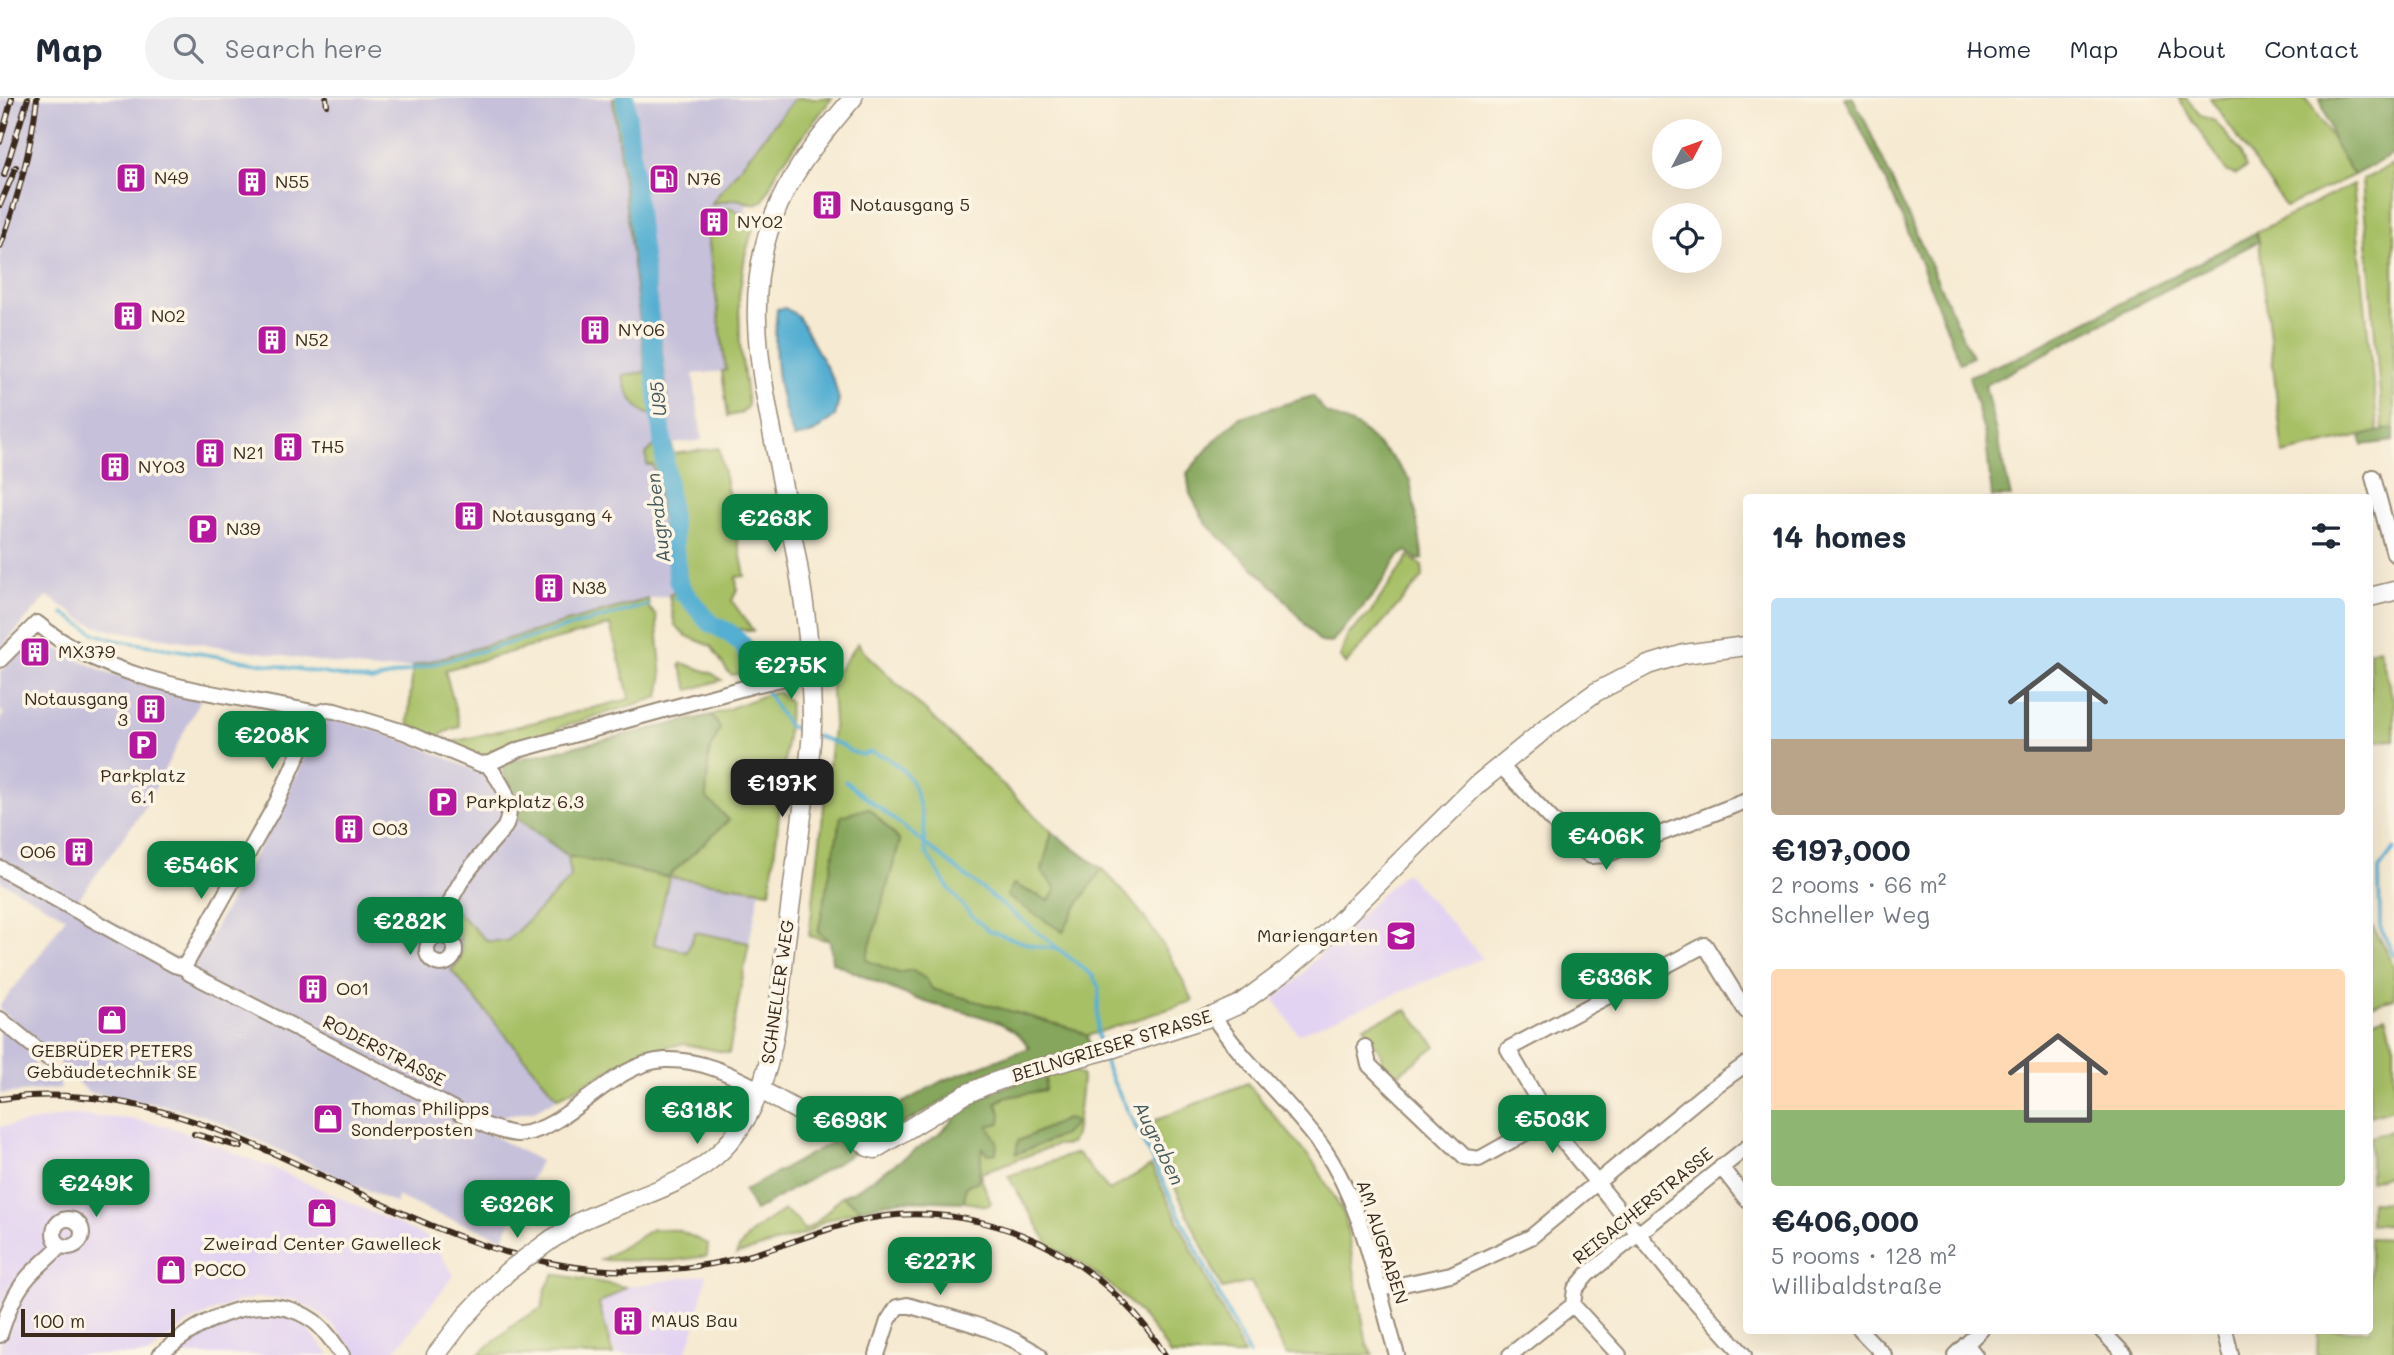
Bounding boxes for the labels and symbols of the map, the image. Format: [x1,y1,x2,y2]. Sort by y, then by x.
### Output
north arrow [1652,119,1722,189]
building icon: N49 [114,161,148,195]
fuel station icon: N76 [647,162,681,196]
place label: N49 [154,165,189,189]
building icon: N55 [235,165,269,199]
place label: N76 [687,166,721,190]
place label: N55 [275,169,309,193]
building icon: Notausgang 5 [810,188,844,222]
place label: Notausgang 5 [850,192,970,216]
building icon: NY02 [697,205,731,239]
place label: NY02 [737,209,783,233]
building icon: N02 [111,299,145,333]
place label: N02 [151,303,185,327]
building icon: NY06 [578,313,612,347]
place label: NY06 [618,317,665,341]
building icon: N52 [255,323,289,357]
place label: N52 [295,327,329,351]
water label: U95 [643,380,672,418]
building icon: TH5 [271,430,305,464]
place label: TH5 [311,434,344,458]
building icon: N21 [193,436,227,470]
place label: N21 [233,440,264,464]
building icon: NY03 [98,450,132,484]
place label: NY03 [138,454,185,478]
water label: Augraben [640,472,675,564]
pin: €263K [726,494,824,554]
building icon: Notausgang 4 [452,499,486,533]
place label: Notausgang 4 [492,503,613,527]
parking icon: N39 [186,512,220,546]
place label: N39 [226,516,261,540]
building icon: N38 [532,571,566,605]
place label: N38 [572,575,607,599]
building icon: MX379 [18,635,52,669]
place label: MX379 [58,639,116,663]
pin: €275K [742,642,840,701]
place label: Notausgang 3 [24,686,128,731]
building icon: Notausgang 3 [134,692,168,726]
pin: €208K [223,712,321,771]
parking icon: Parkplatz 6.1 [126,728,160,762]
pin: €197K [733,760,831,819]
place label: Parkplatz 6.1 [100,763,186,808]
parking icon: Parkplatz 6.3 [426,785,460,819]
place label: Parkplatz 6.3 [466,789,584,813]
building icon: O03 [332,812,366,846]
pin: €406K [1557,812,1655,872]
place label: O03 [372,816,408,840]
building icon: O06 [62,835,96,869]
place label: O06 [20,839,56,863]
pin: €546K [152,842,250,901]
pin: €282K [361,898,459,957]
street label: SCHNELLER WEG [755,918,799,1066]
school or university icon: Mariengarten [1384,919,1418,953]
place label: Mariengarten [1257,923,1378,947]
pin: €336K [1566,954,1664,1013]
building icon: O01 [296,972,330,1006]
place label: O01 [336,976,369,1000]
shop icon: GEBRÜDER PETERS Gebäudetechnik SE [95,1003,129,1037]
street label: BEILNGRIESER STRASSE [1009,1003,1215,1087]
street label: RODERSTRASSE [319,1009,450,1091]
place label: GEBRÜDER PETERS Gebäudetechnik SE [27,1038,197,1083]
pin: €318K [648,1086,746,1146]
place label: Thomas Philipps Sonderposten [351,1096,490,1141]
pin: €693K [801,1096,899,1156]
pin: €503K [1503,1096,1601,1155]
water label: Augraben [1128,1097,1190,1189]
shop icon: Thomas Philipps Sonderposten [311,1102,345,1136]
street label: REISACHERSTRASSE [1567,1141,1717,1269]
pin: €249K [47,1160,145,1219]
street label: AM AUGRABEN [1352,1177,1414,1307]
pin: €326K [468,1180,566,1240]
shop icon: Zweirad Center Gawelleck [305,1196,339,1230]
place label: Zweirad Center Gawelleck [203,1231,441,1255]
pin: €227K [891,1238,989,1297]
shop icon: POCO [154,1253,188,1287]
place label: POCO [194,1257,246,1281]
building icon: MAUS Bau [611,1304,645,1338]
scale bar [21,1306,175,1338]
place label: MAUS Bau [651,1308,738,1332]

